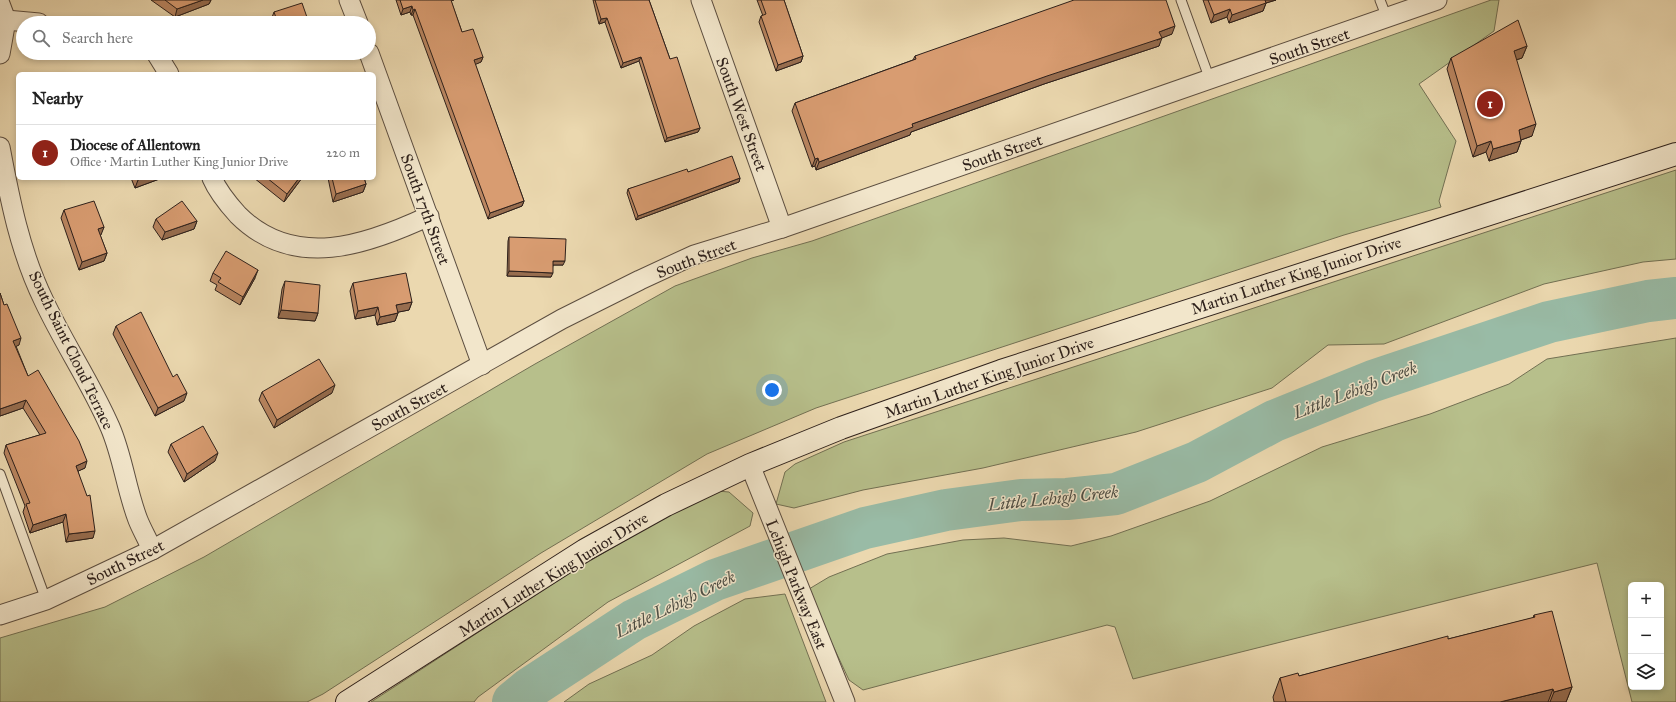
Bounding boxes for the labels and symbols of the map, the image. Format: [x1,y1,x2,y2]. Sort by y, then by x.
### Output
street label: South Street [1267,24,1352,69]
street label: South West Street [712,55,771,174]
pin: 1 [1477,89,1503,119]
street label: South Street [960,130,1045,175]
street label: South 17th Street [397,151,454,267]
street label: Martin Luther King Junior Drive [1189,232,1404,319]
street label: South Street [654,234,739,282]
street label: South Saint Cloud Terrace [25,268,118,433]
street label: Martin Luther King Junior Drive [882,333,1097,423]
water label: Little Lehigh Creek [1289,357,1420,424]
street label: South Street [368,378,451,435]
your location [762,380,782,400]
water label: Little Lehigh Creek [986,481,1120,516]
street label: Martin Luther King Junior Drive [455,508,652,642]
street label: Lehigh Parkway East [761,517,831,652]
street label: South Street [83,535,167,589]
water label: Little Lehigh Creek [611,566,739,643]

